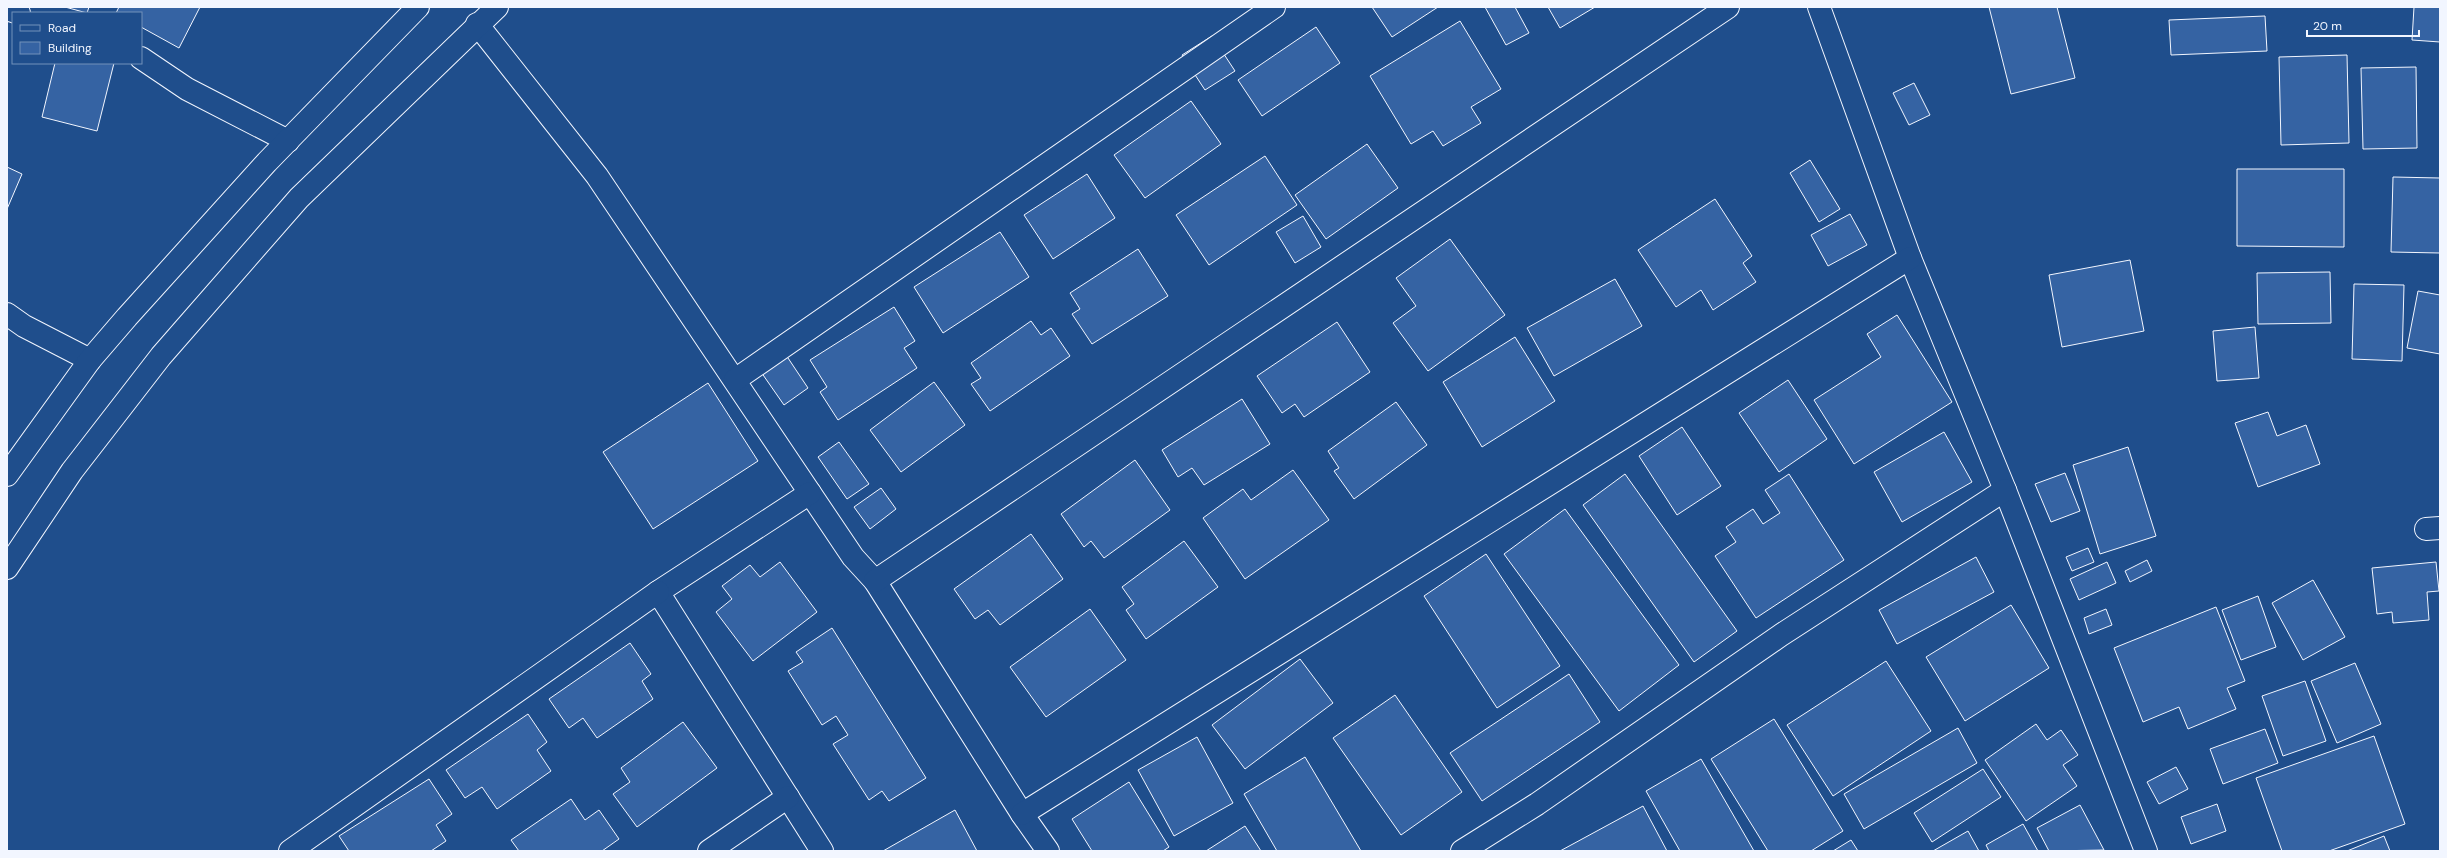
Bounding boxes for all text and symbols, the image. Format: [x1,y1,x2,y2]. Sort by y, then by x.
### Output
legend [12,12,142,64]
scale bar [2307,12,2419,38]
text: 20 m [2313,18,2342,34]
text: Road [48,20,76,36]
text: Building [48,40,92,56]

